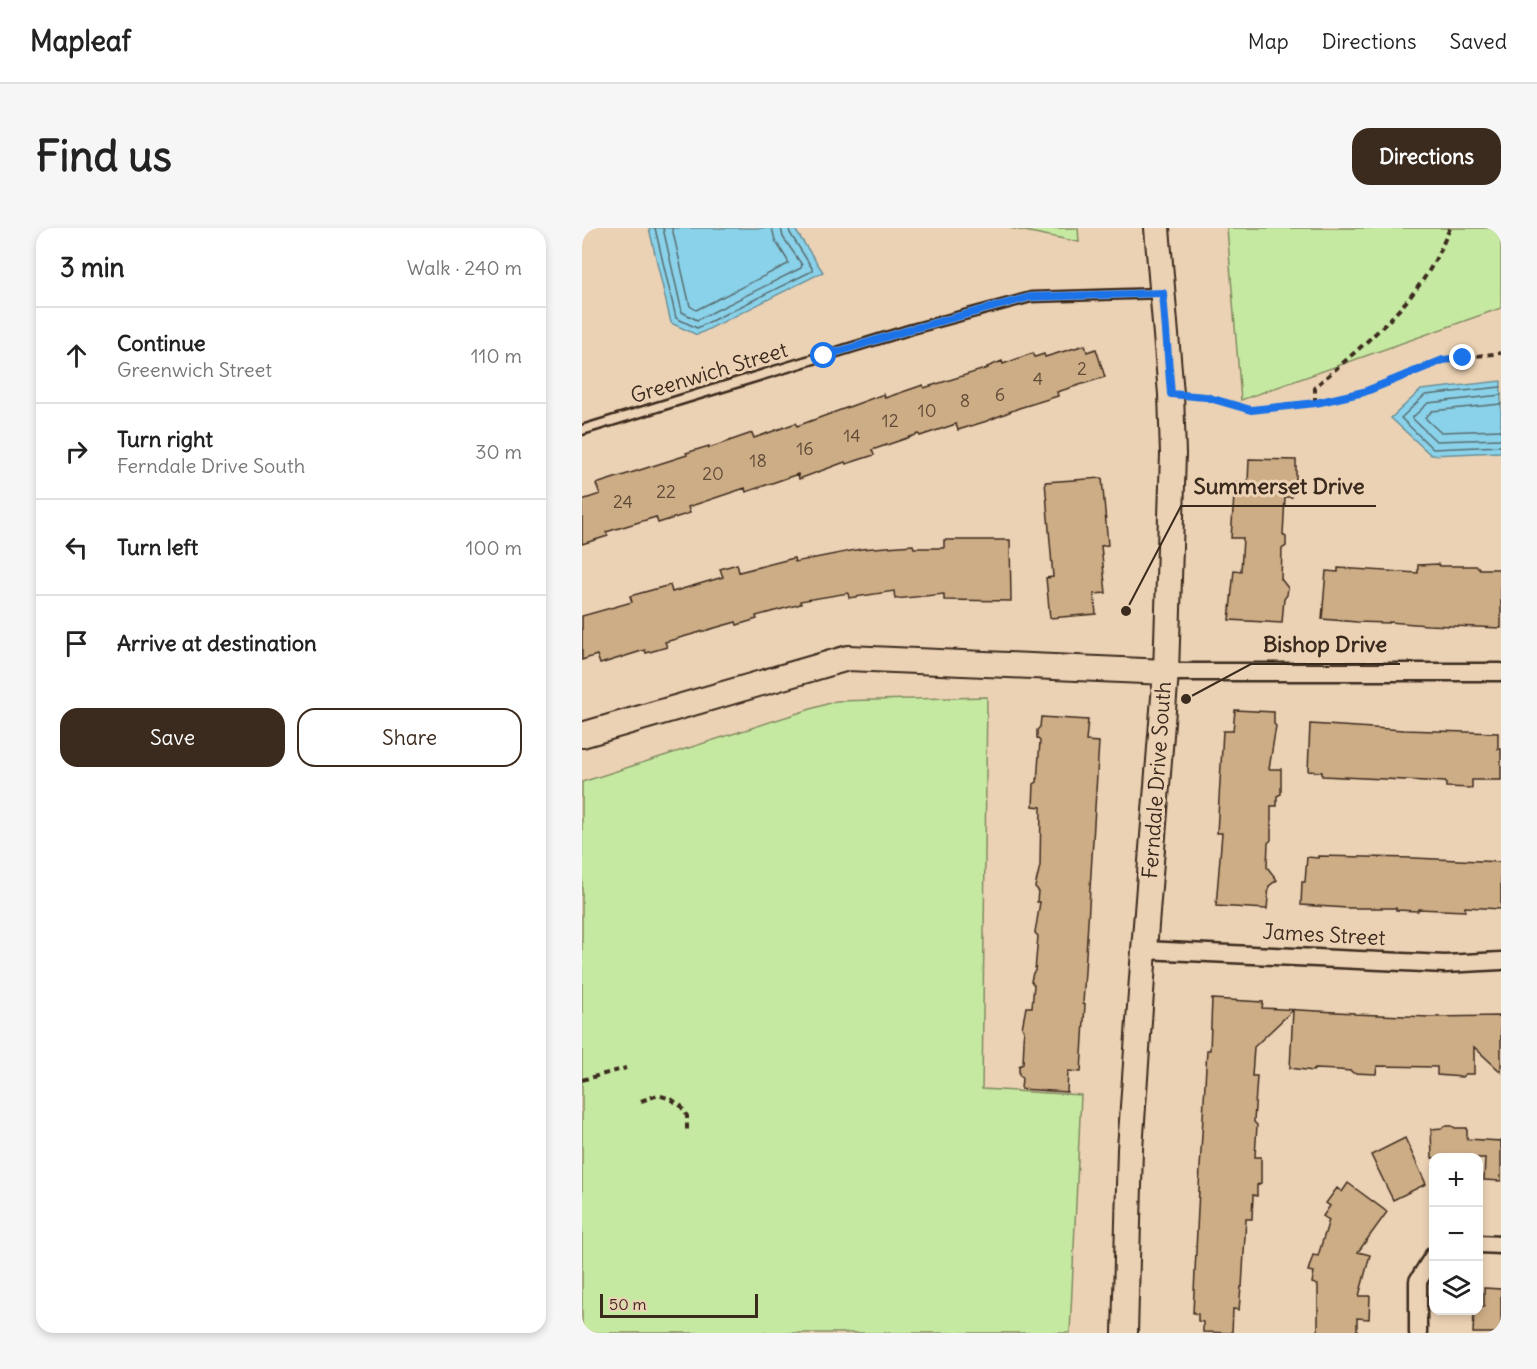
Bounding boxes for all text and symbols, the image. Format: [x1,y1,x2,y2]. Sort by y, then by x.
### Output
text: Mapleaf [30,23,131,59]
text: Map [1248,28,1289,55]
text: Directions [1322,28,1416,55]
text: Saved [1449,28,1507,55]
button: Directions [1352,128,1501,185]
text: Find us [36,130,172,182]
text: 3 min [60,251,125,284]
text: Walk · 240 m [407,255,522,280]
text: Continue [117,329,206,357]
street label: Greenwich Street [627,336,791,409]
icon: ahead [60,339,93,372]
route start [810,342,836,368]
text: 110 m [471,343,522,368]
route end [1449,344,1475,370]
text: Greenwich Street [117,357,272,382]
house number: 2 [1077,357,1087,380]
house number: 4 [1033,367,1043,390]
house number: 6 [995,383,1005,406]
house number: 8 [960,389,970,412]
house number: 10 [918,399,937,422]
house number: 12 [881,409,899,432]
house number: 14 [843,424,861,447]
text: Turn right [117,425,213,453]
icon: right [60,435,93,468]
house number: 16 [796,437,814,460]
text: 30 m [475,439,522,464]
house number: 18 [749,449,767,472]
text: Ferndale Drive South [117,453,305,478]
house number: 20 [702,462,724,485]
callout: Summerset Drive [1181,466,1376,506]
text: Summerset Drive [1193,472,1365,500]
house number: 22 [656,480,676,503]
house number: 24 [613,490,633,513]
icon: left [60,531,93,564]
text: Turn left [117,533,198,561]
text: 100 m [465,535,522,560]
callout: Bishop Drive [1251,624,1400,664]
icon: arrive [60,627,93,660]
text: Arrive at destination [117,629,317,657]
text: Bishop Drive [1263,630,1387,658]
street label: Ferndale Drive South [1136,680,1177,880]
button: Save [60,708,285,767]
button: Share [297,708,522,767]
street label: James Street [1262,918,1386,951]
map controls [1429,1153,1483,1315]
button: + [1429,1153,1483,1207]
button: − [1429,1207,1483,1261]
button: layers [1429,1261,1483,1315]
scale bar [600,1291,758,1318]
text: 50 m [609,1294,647,1314]

